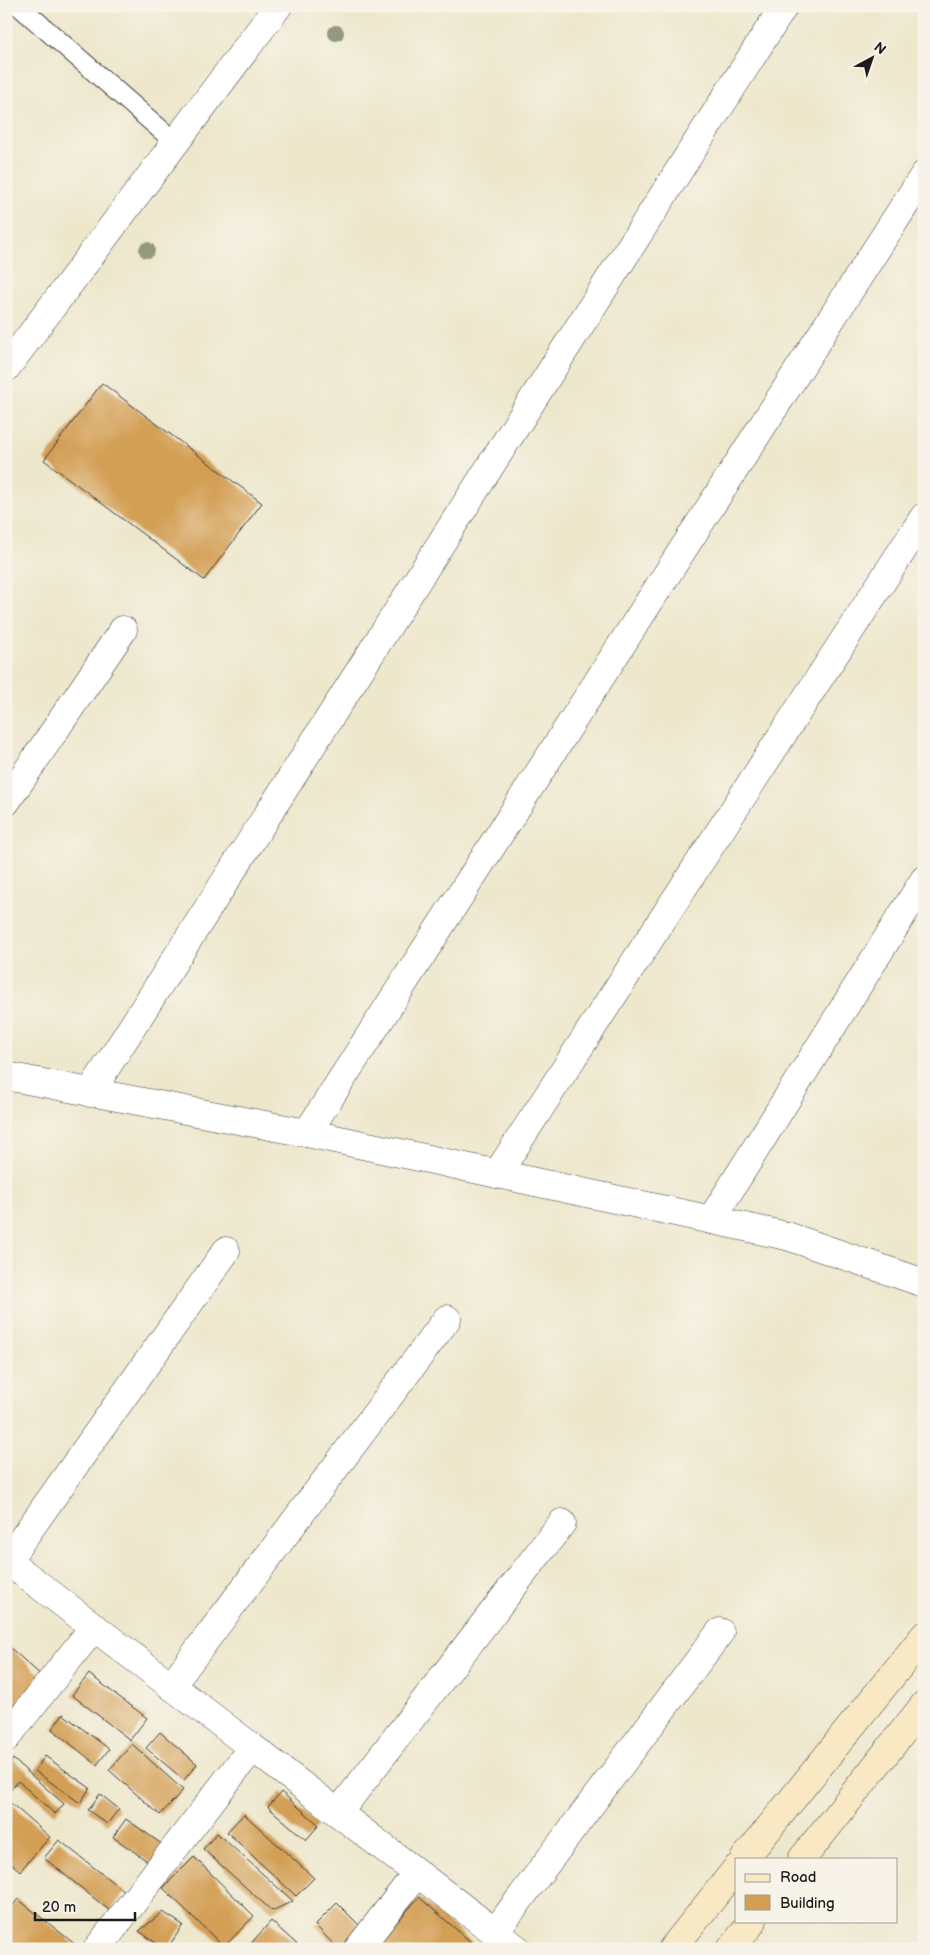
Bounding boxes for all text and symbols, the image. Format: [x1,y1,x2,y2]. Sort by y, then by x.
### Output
north arrow [848,32,898,82]
text: N [871,39,890,58]
legend [735,1858,898,1922]
text: Road [780,1868,816,1887]
scale bar [35,1890,135,1922]
text: Building [780,1894,835,1913]
text: 20 m [42,1898,76,1917]

